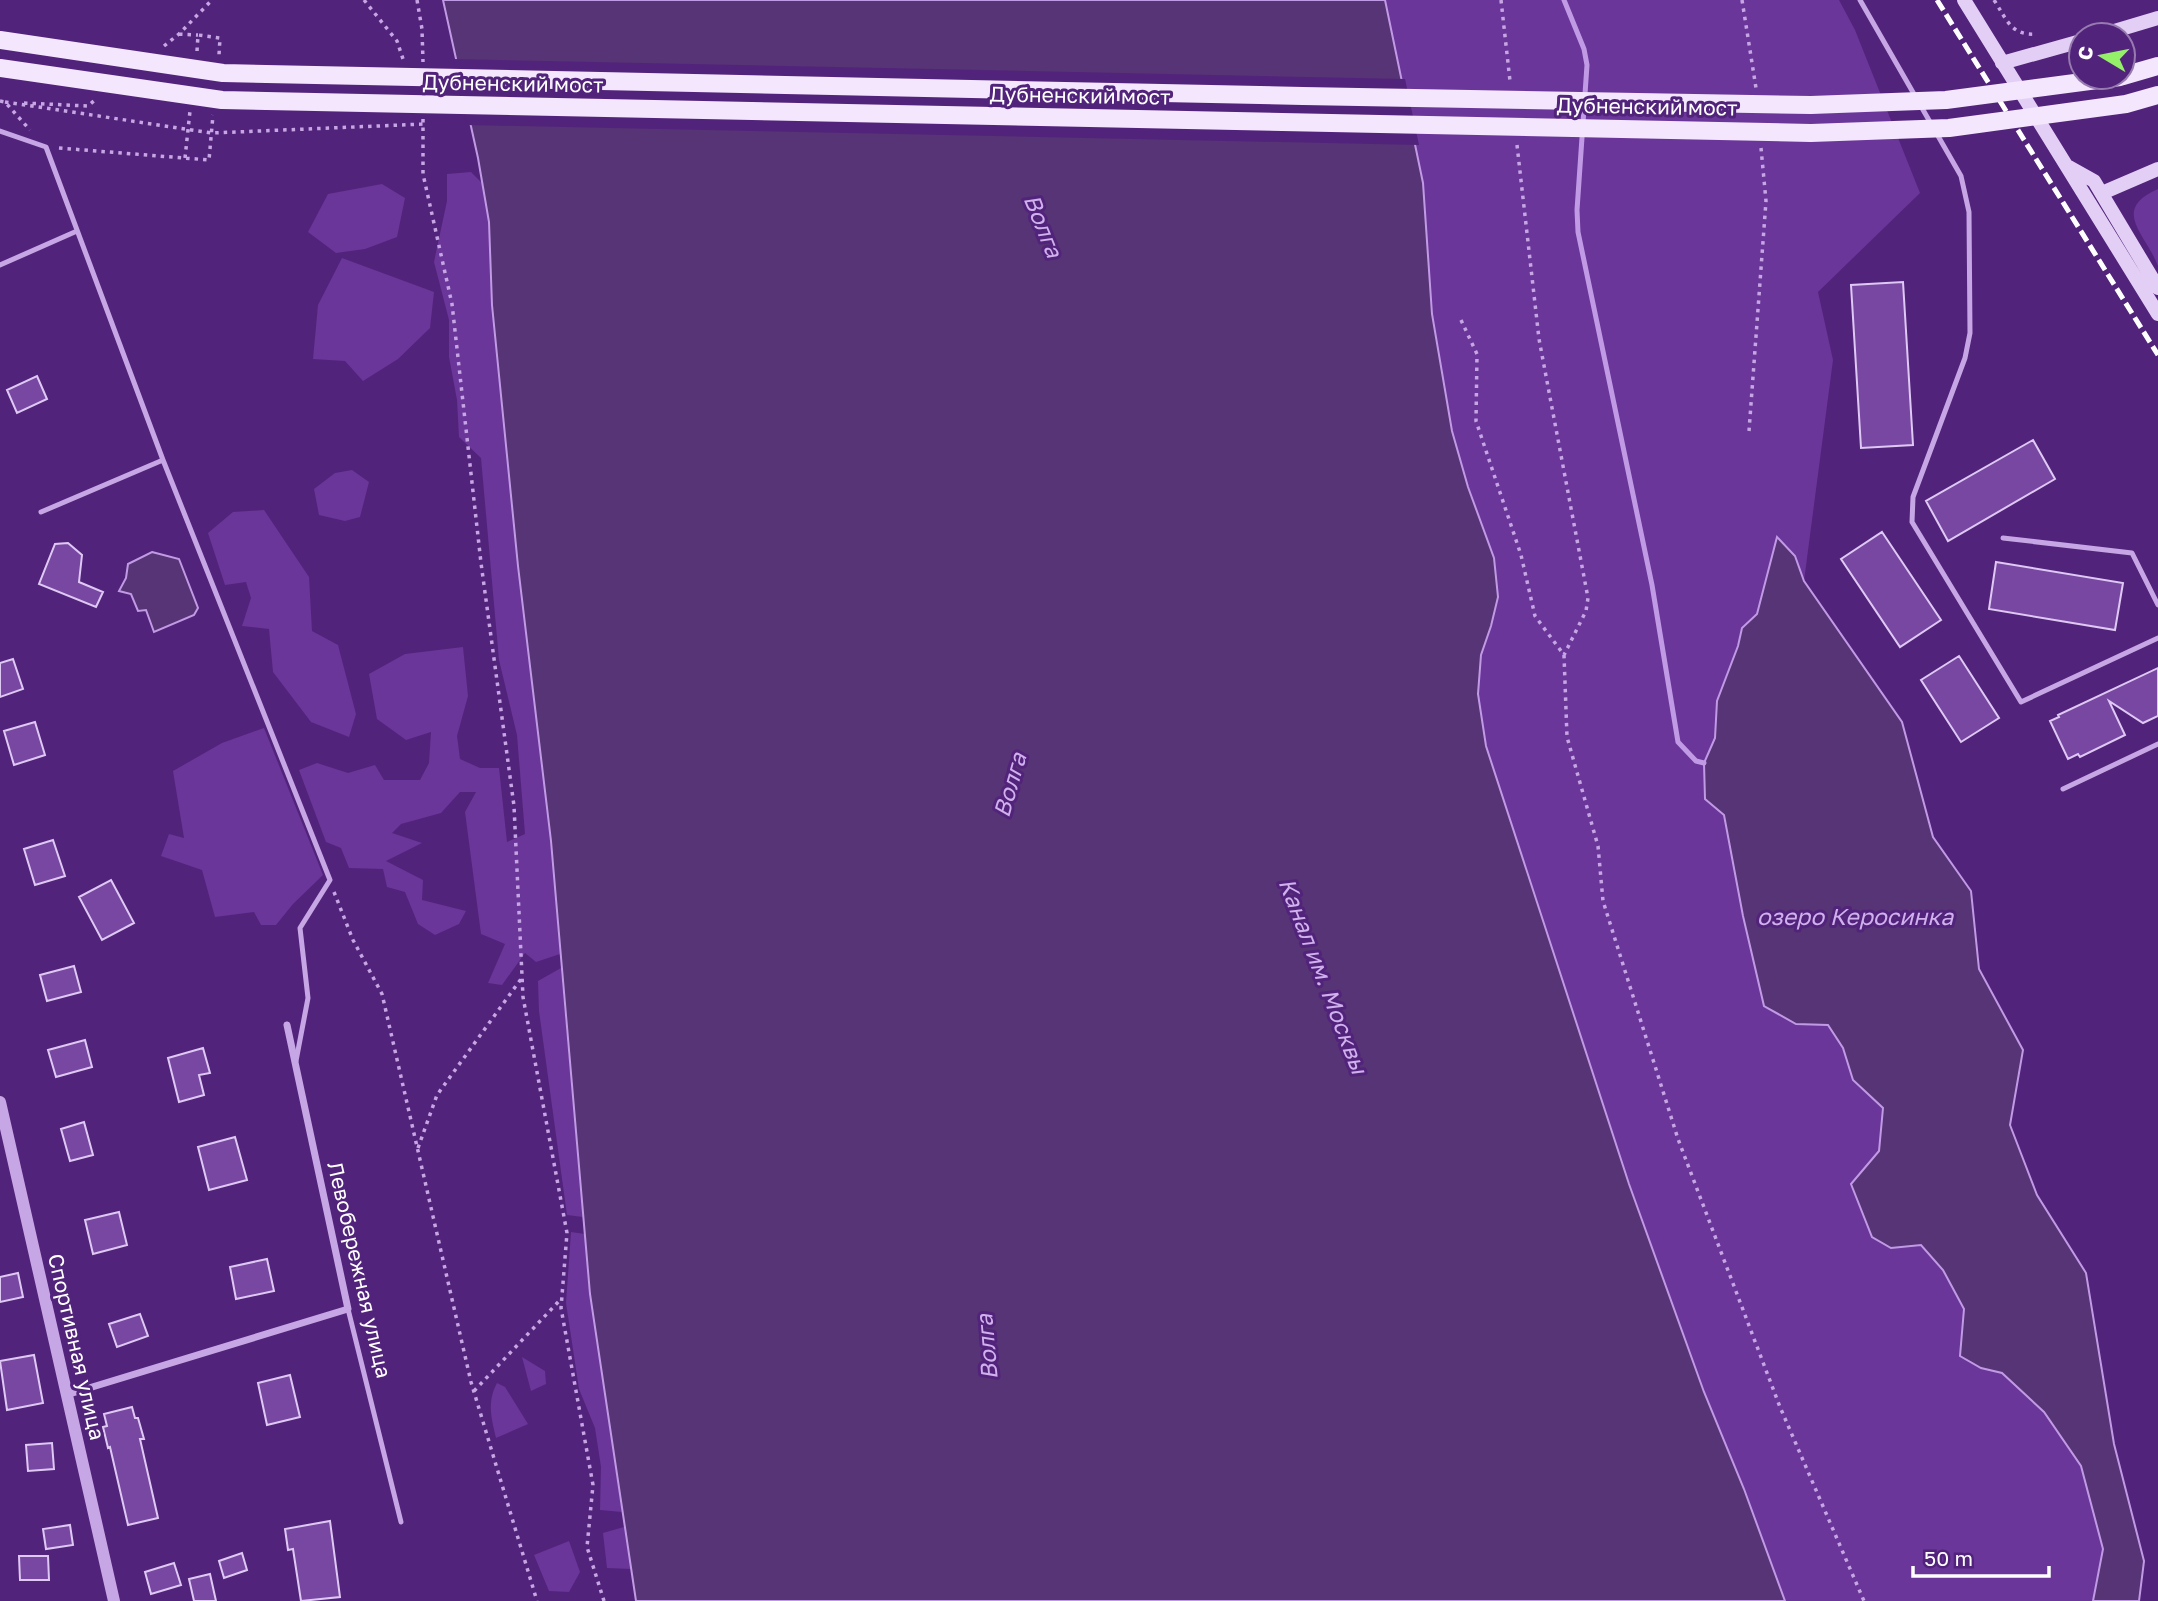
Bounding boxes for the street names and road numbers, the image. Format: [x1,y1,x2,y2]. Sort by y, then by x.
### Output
street label: Дубненский мост [422,68,604,98]
street label: Дубненский мост [989,80,1171,110]
street label: Дубненский мост [1556,91,1738,121]
street label: Левобережная улица [322,1159,398,1380]
street label: Спортивная улица [43,1251,111,1443]

